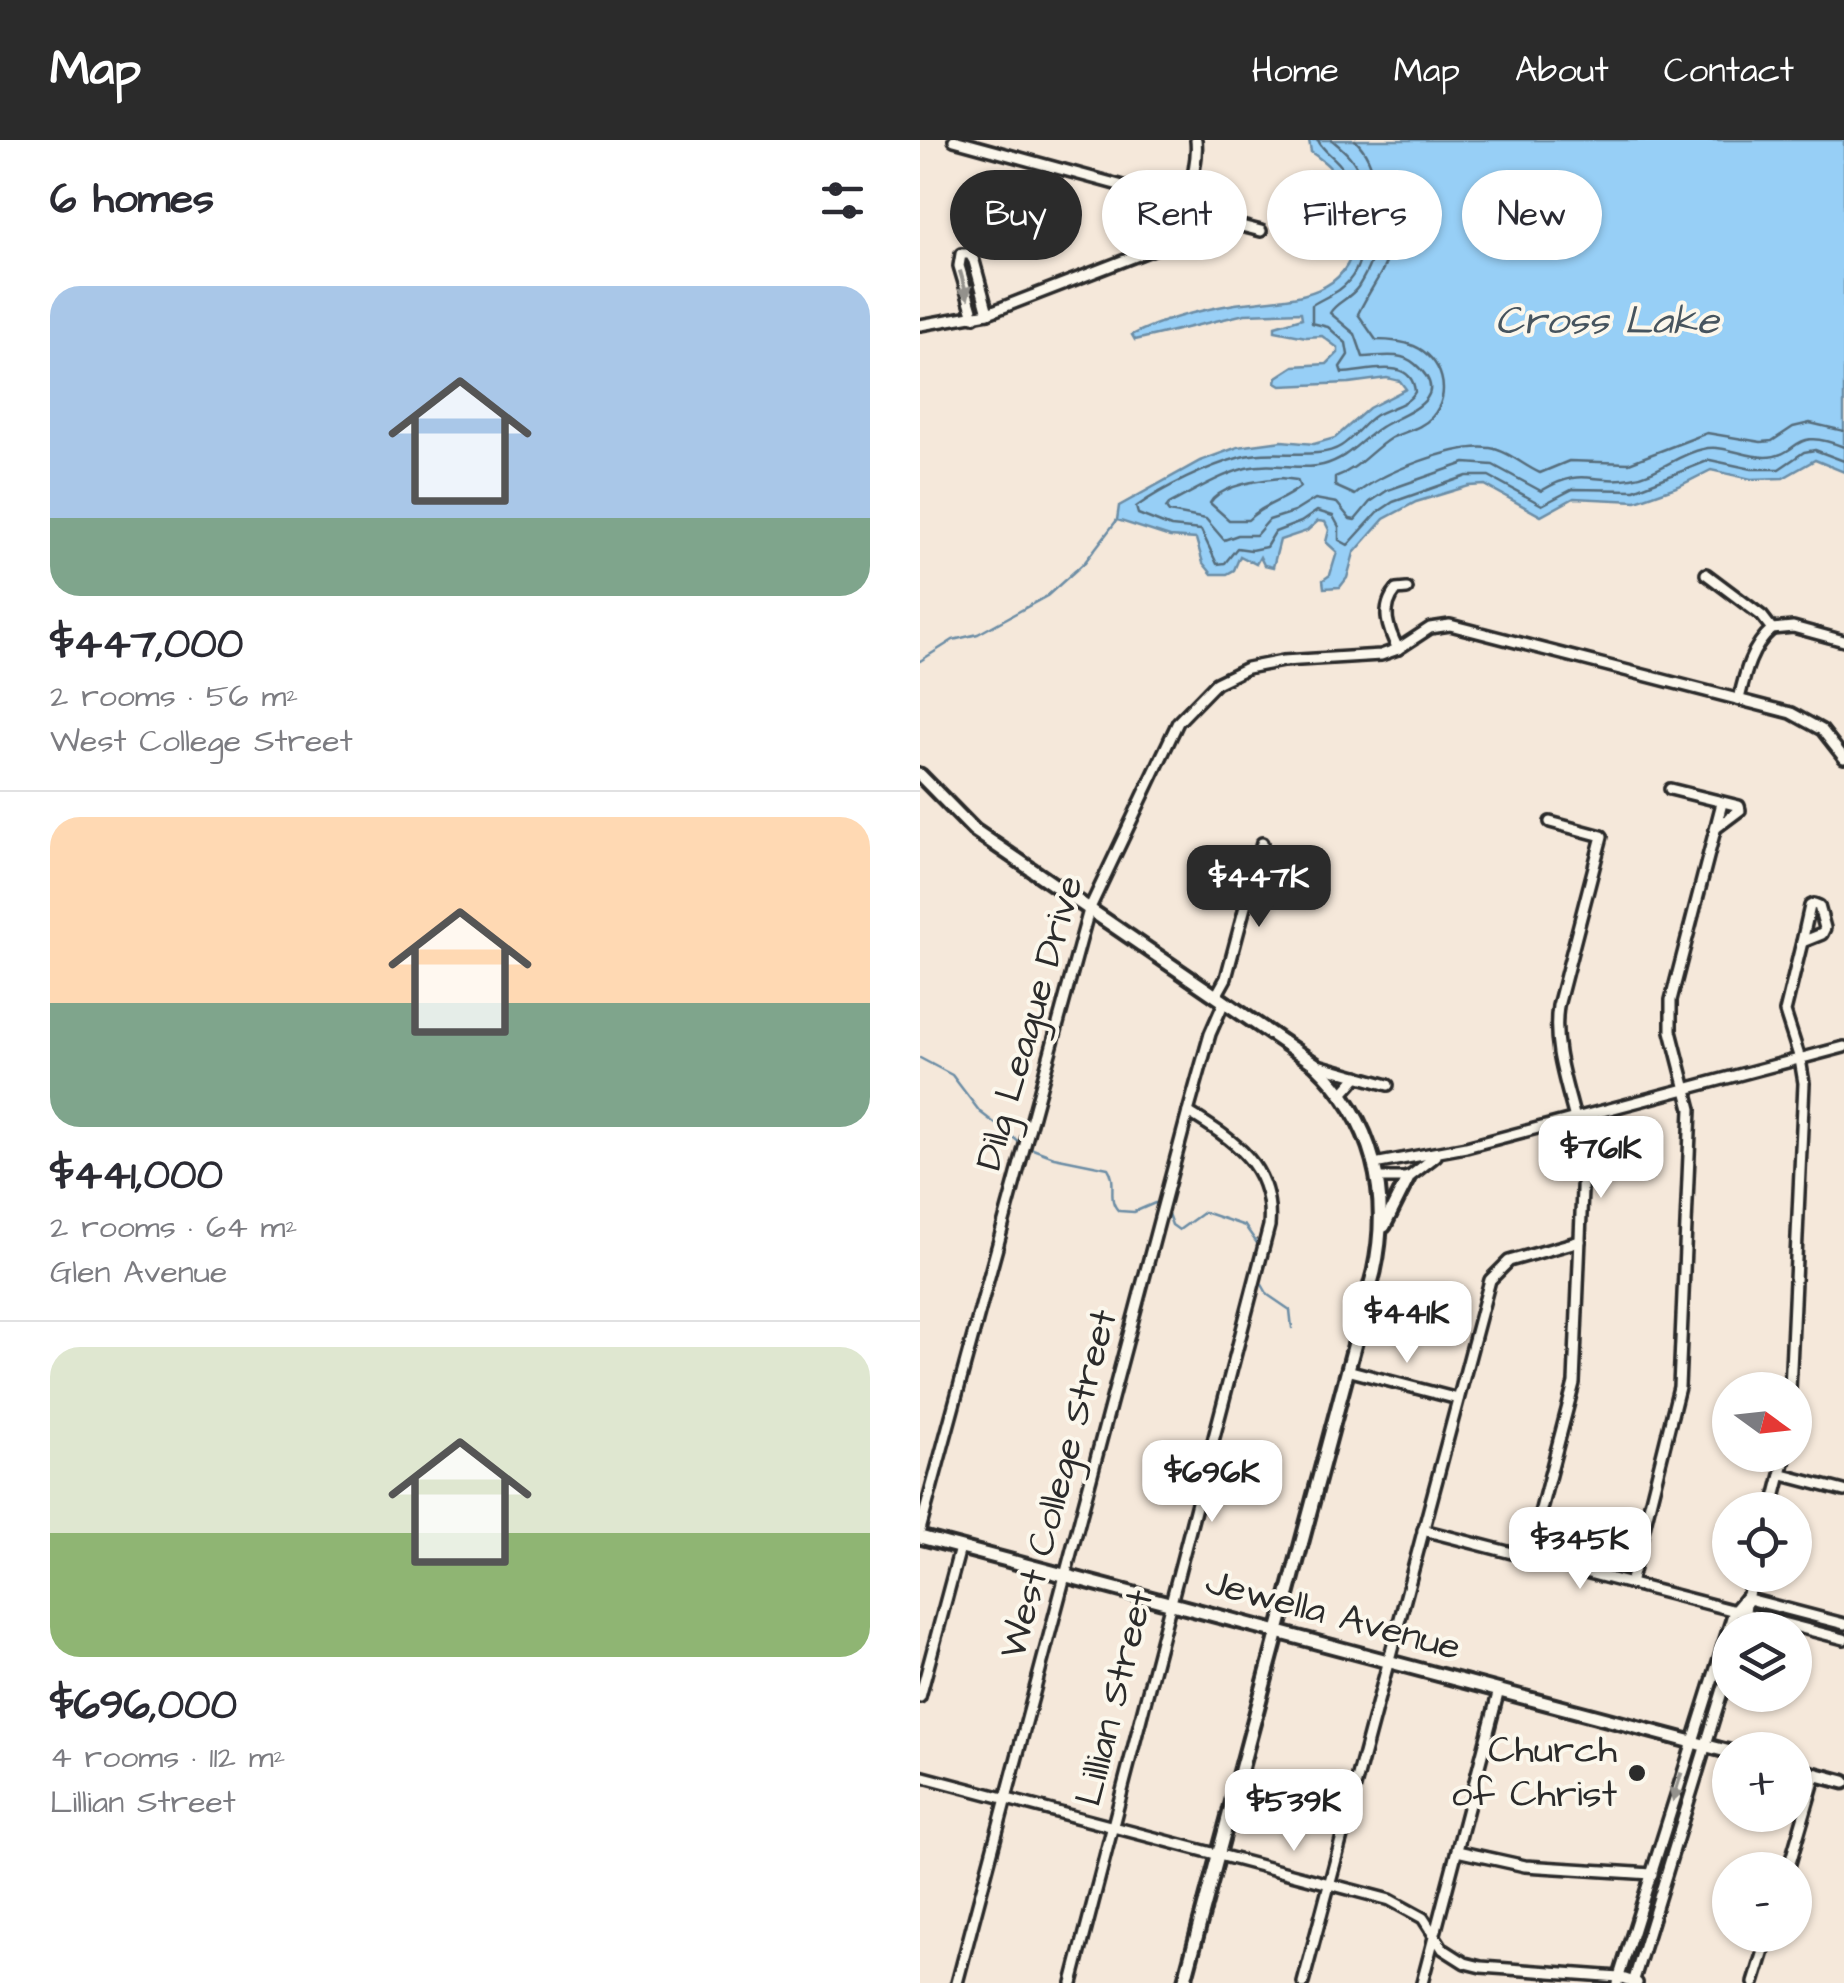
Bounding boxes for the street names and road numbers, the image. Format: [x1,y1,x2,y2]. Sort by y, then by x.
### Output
street label: Dilg League Drive [963,870,1097,1176]
street label: West College Street [987,1304,1131,1664]
street label: Jewella Avenue [1200,1556,1466,1674]
street label: Lillian Street [1063,1585,1167,1811]

